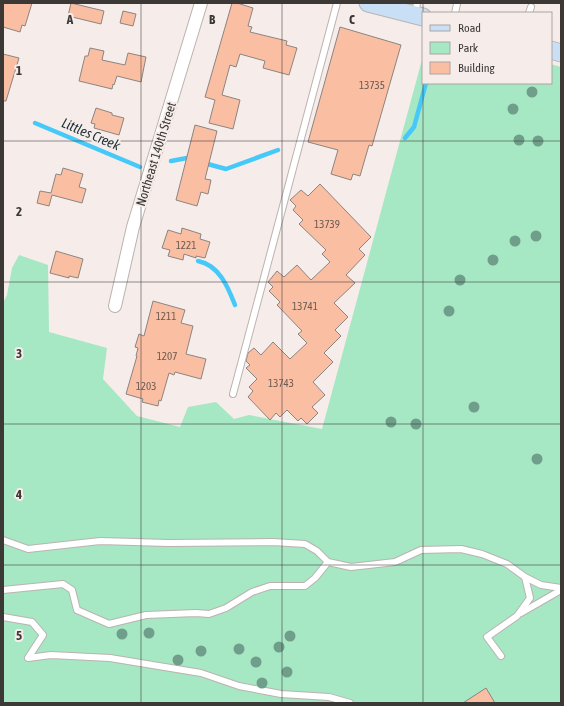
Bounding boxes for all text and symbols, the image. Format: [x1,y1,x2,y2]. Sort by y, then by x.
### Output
text: A [66,12,74,27]
text: B [209,12,216,27]
text: C [349,12,355,27]
legend [422,12,552,84]
text: Road [458,21,481,35]
text: Park [458,41,479,55]
text: Building [458,61,496,75]
text: 1 [16,63,22,78]
house number: 13735 [359,79,385,91]
street label: Northeast 140th Street [133,100,179,208]
water label: Littles Creek [59,115,123,154]
text: 2 [16,204,22,219]
house number: 13739 [314,218,340,230]
house number: 1221 [176,239,196,251]
house number: 13741 [292,300,318,312]
house number: 1211 [156,310,176,322]
text: 3 [16,346,22,361]
house number: 1207 [157,350,177,362]
house number: 13743 [268,377,294,389]
house number: 1203 [136,380,156,392]
text: 4 [15,487,22,502]
text: 5 [16,628,22,643]

